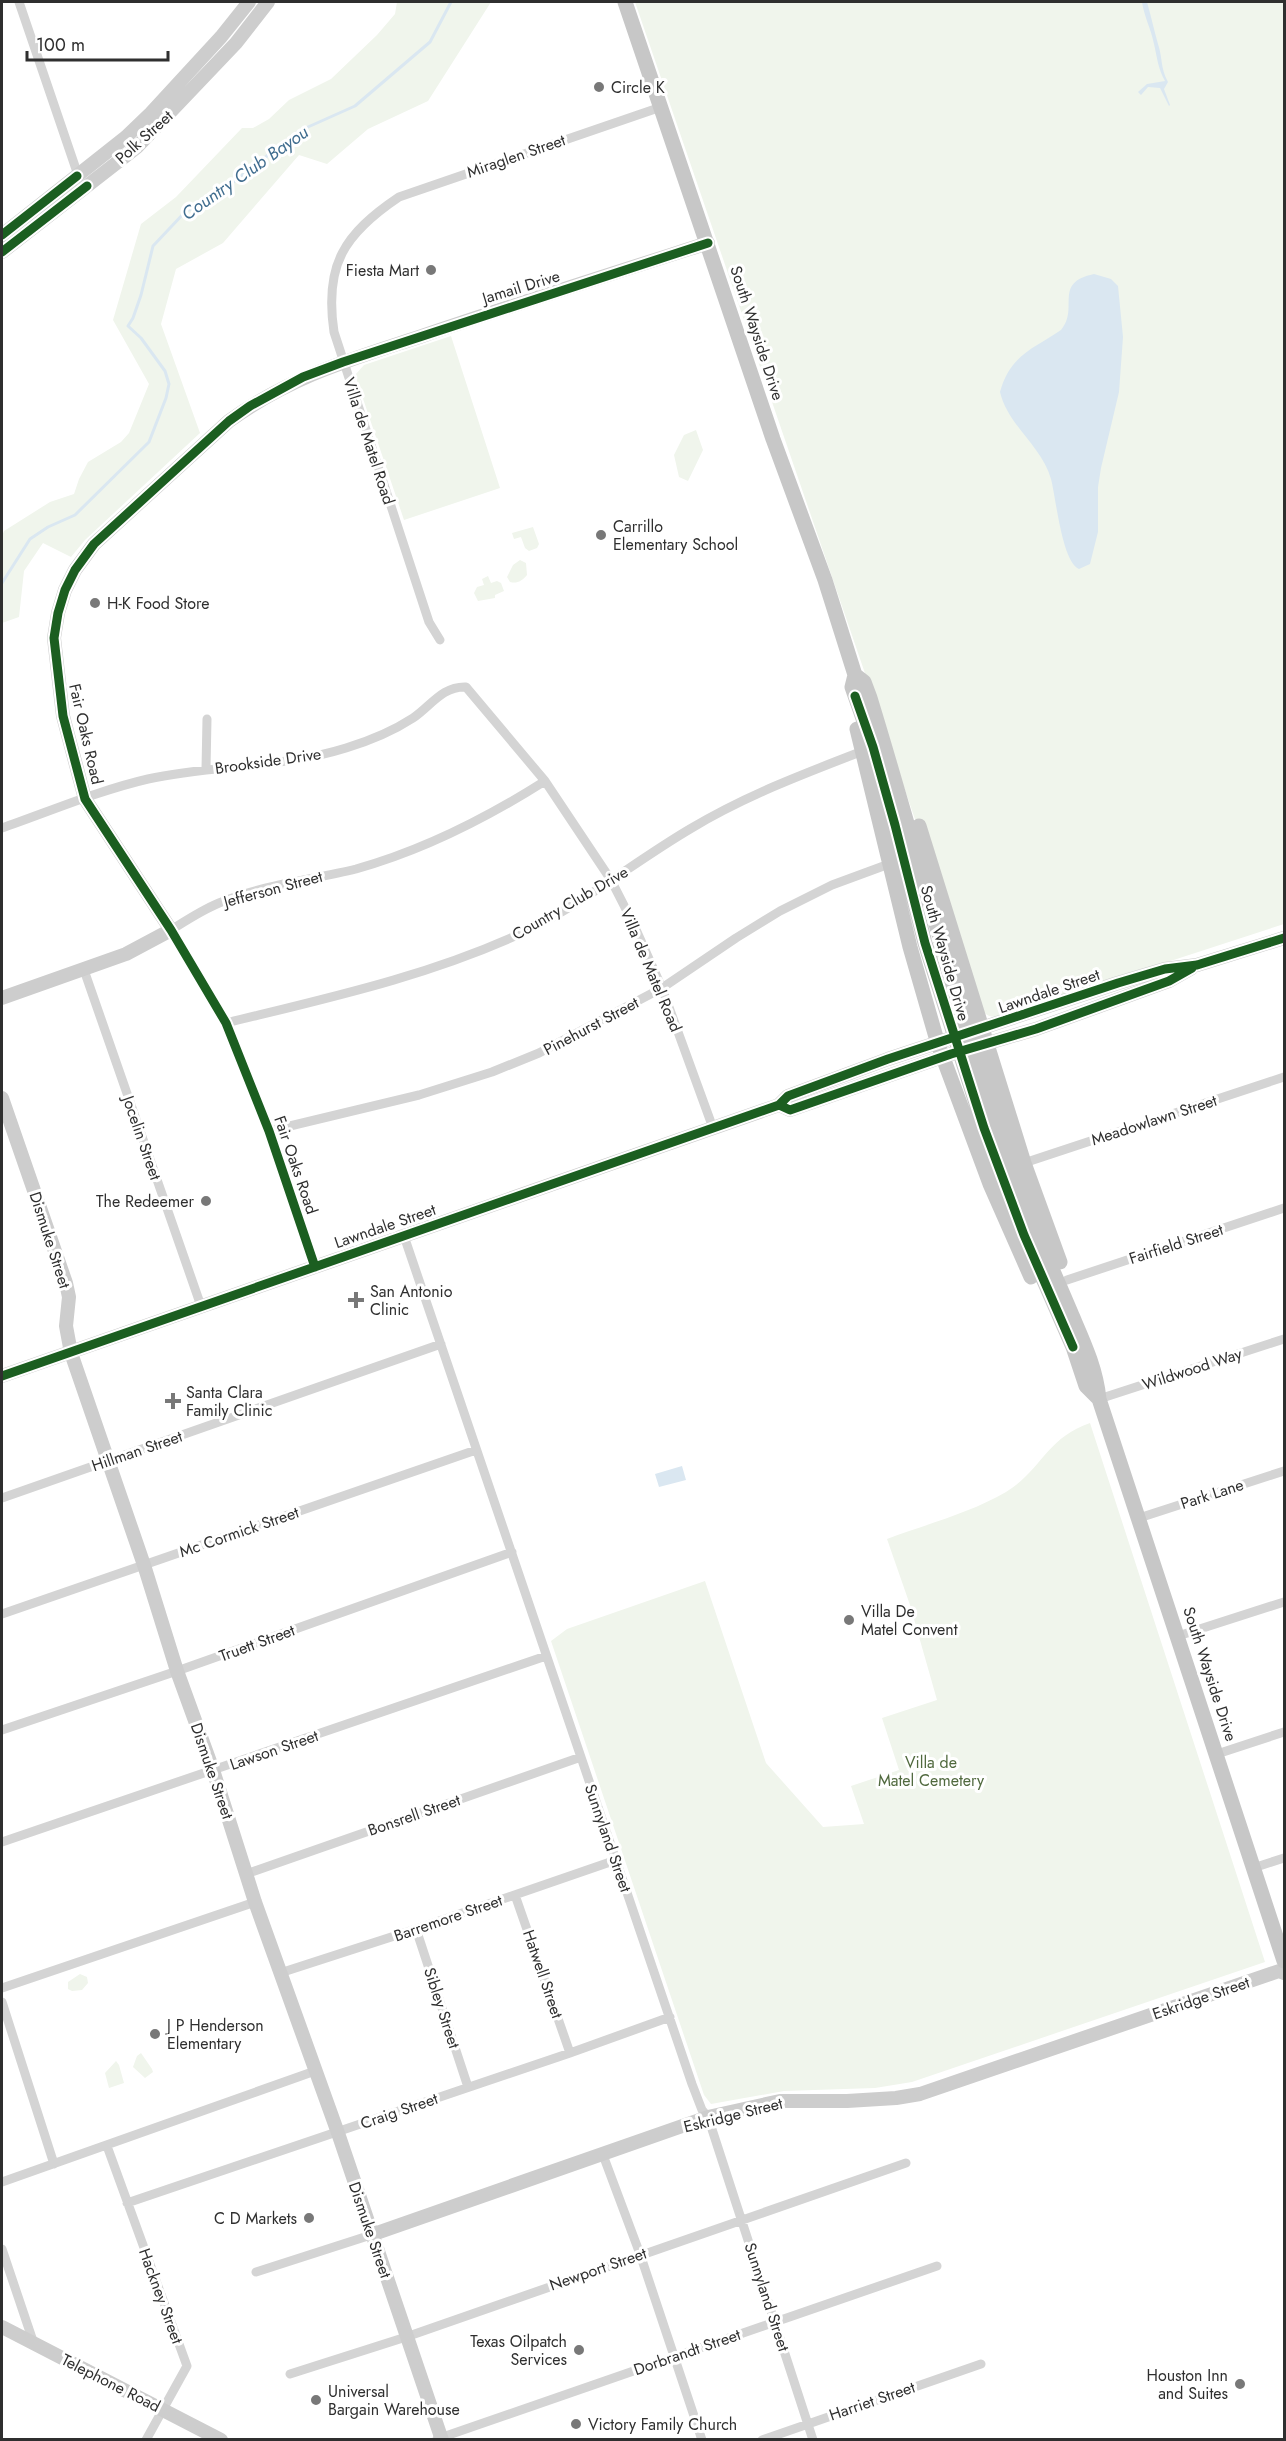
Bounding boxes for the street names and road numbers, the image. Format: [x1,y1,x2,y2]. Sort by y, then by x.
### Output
street label: Polk Street [110,105,178,169]
street label: Miraglen Street [464,128,568,184]
street label: South Wayside Drive [724,263,790,403]
street label: Jamail Drive [478,264,563,310]
street label: Villa de Matel Road [338,374,400,508]
street label: Fair Oaks Road [63,681,109,787]
street label: Brookside Drive [213,742,323,780]
street label: Country Club Drive [508,860,632,946]
street label: Jefferson Street [219,865,325,914]
street label: South Wayside Drive [915,882,975,1024]
street label: Villa de Matel Road [615,905,687,1035]
street label: Lawndale Street [995,963,1103,1019]
street label: Pinehurst Street [539,991,643,1061]
street label: Meadowlawn Street [1088,1089,1220,1151]
street label: Jocelin Street [116,1091,167,1183]
street label: Fair Oaks Road [268,1113,324,1217]
street label: Dismuke Street [24,1189,76,1291]
street label: Lawndale Street [331,1198,439,1254]
street label: Fairfield Street [1126,1218,1226,1270]
street label: Wildwood Way [1139,1342,1246,1396]
street label: Hillman Street [89,1425,186,1477]
street label: Park Lane [1178,1473,1246,1515]
street label: Mc Cormick Street [176,1501,302,1563]
street label: South Wayside Drive [1177,1604,1243,1744]
street label: Truett Street [216,1619,298,1667]
street label: Dismuke Street [185,1720,239,1822]
street label: Lawson Street [227,1724,322,1776]
street label: Sunnyland Street [579,1781,637,1895]
street label: Bonsrell Street [365,1788,463,1842]
street label: Barremore Street [391,1889,505,1947]
street label: Hatwell Street [517,1927,569,2021]
street label: Sibley Street [418,1965,466,2052]
street label: Eskridge Street [1149,1971,1253,2025]
street label: Craig Street [357,2087,441,2135]
street label: Eskridge Street [681,2092,785,2138]
street label: Dismuke Street [343,2179,397,2281]
street label: Sunnyland Street [739,2240,795,2354]
street label: Newport Street [546,2242,650,2296]
street label: Hackney Street [133,2245,189,2347]
street label: Dorbrandt Street [630,2323,744,2381]
street label: Telephone Road [58,2348,164,2418]
street label: Harriet Street [826,2376,918,2426]

